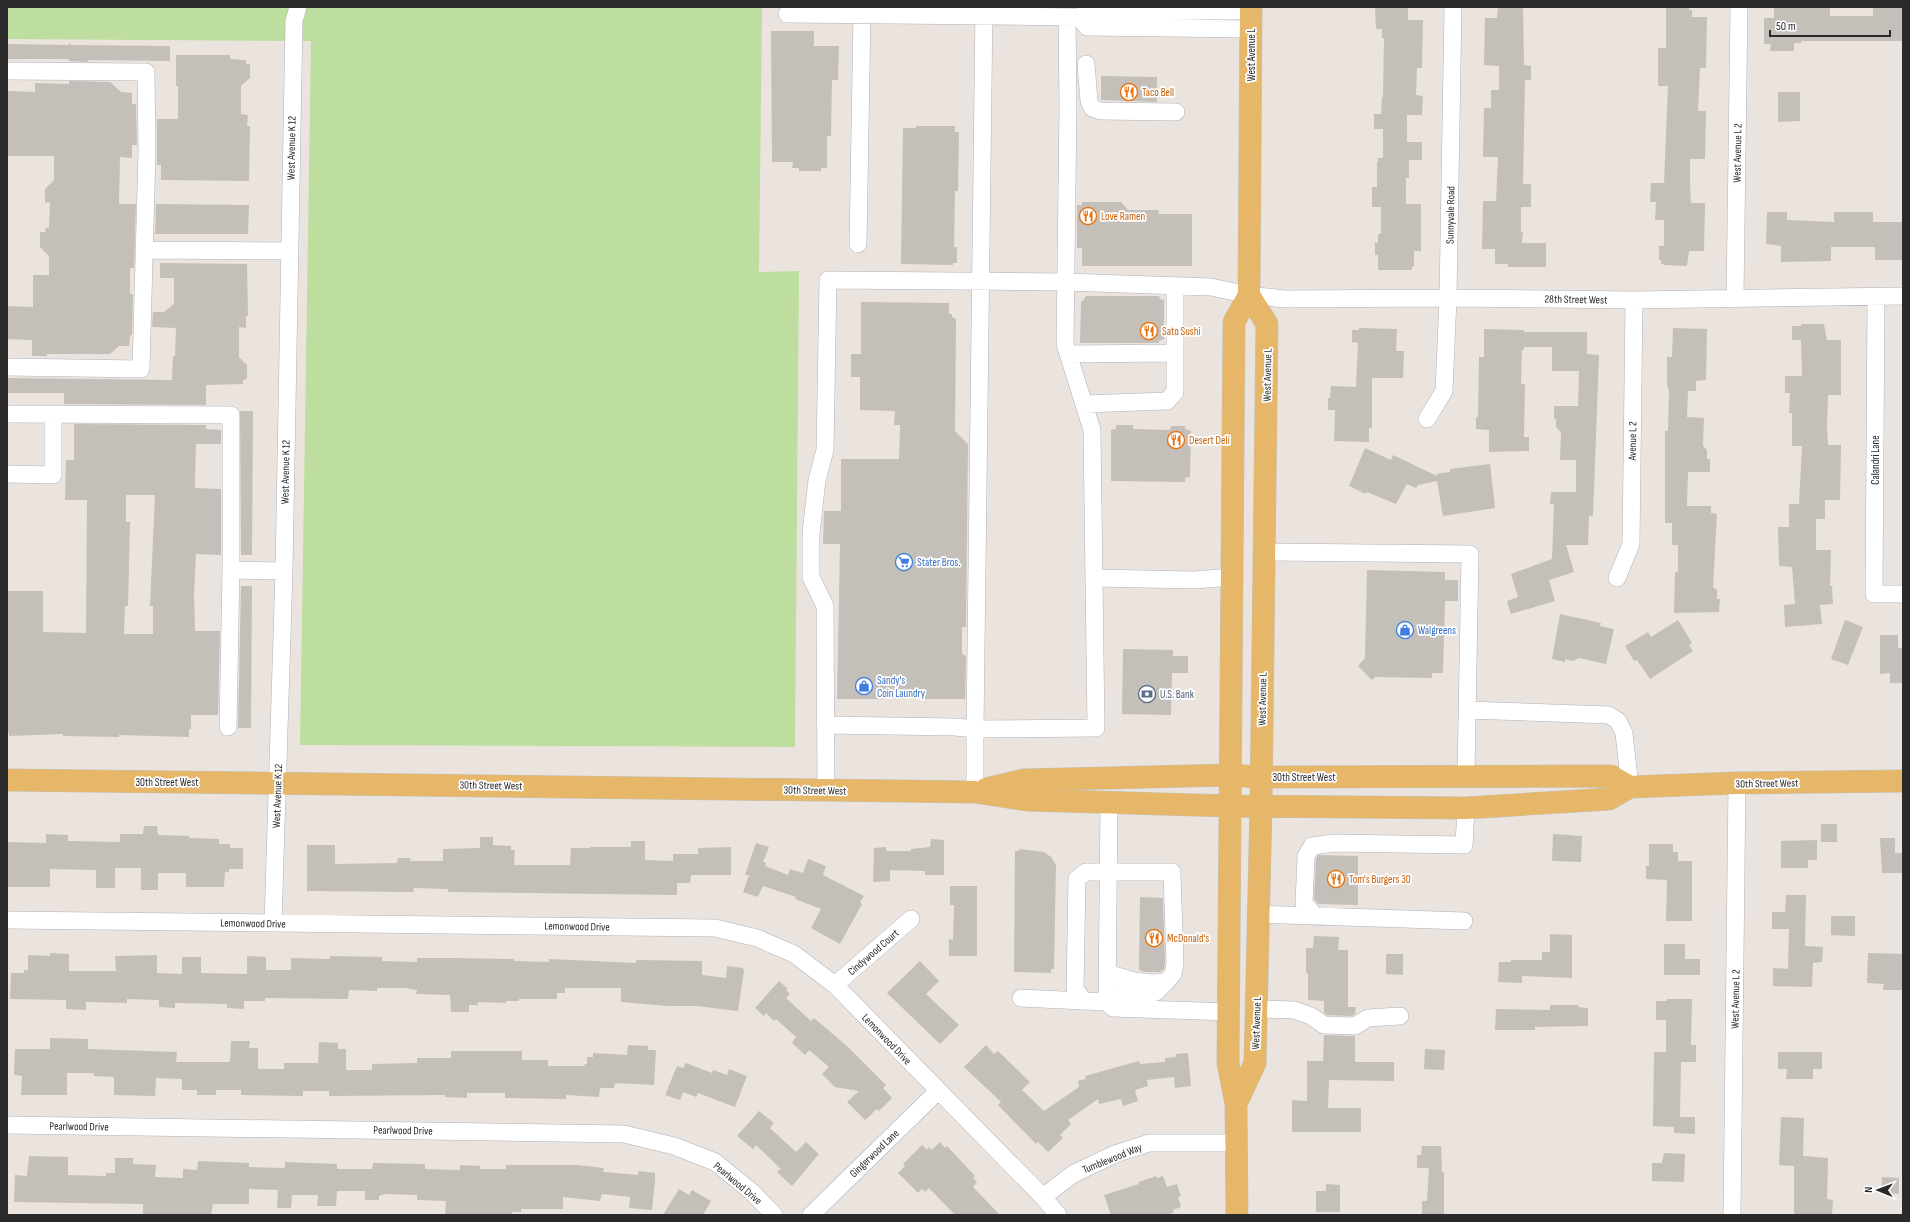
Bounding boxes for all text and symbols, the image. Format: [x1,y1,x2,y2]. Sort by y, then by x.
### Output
scale bar [1770,12,1890,38]
text: 50 m [1776,19,1796,34]
street label: West Avenue L [1245,28,1258,82]
restaurant icon: Taco Bell [1119,82,1139,102]
place label: Taco Bell [1142,86,1174,99]
street label: West Avenue K 12 [284,115,299,180]
street label: West Avenue L 2 [1730,123,1745,183]
street label: Sunnyvale Road [1443,186,1458,244]
restaurant icon: Love Ramen [1078,206,1098,226]
place label: Love Ramen [1101,210,1145,223]
street label: 28th Street West [1544,292,1608,307]
restaurant icon: Sato Sushi [1139,321,1159,341]
place label: Sato Sushi [1162,325,1201,338]
street label: West Avenue L [1261,348,1274,402]
street label: Avenue L 2 [1626,421,1639,462]
restaurant icon: Desert Deli [1166,430,1186,450]
place label: Desert Deli [1189,434,1230,447]
street label: Calandri Lane [1869,435,1882,485]
street label: West Avenue K 12 [278,439,293,504]
supermarket icon: Stater Bros. [894,552,914,572]
place label: Stater Bros. [917,556,960,569]
shop icon: Walgreens [1395,620,1415,640]
place label: Walgreens [1418,624,1456,637]
street label: West Avenue L [1256,672,1269,726]
place label: Sandy's Coin Laundry [877,674,926,700]
shop icon: Sandy's Coin Laundry [854,676,874,696]
bank icon: U.S. Bank [1137,684,1157,704]
place label: U.S. Bank [1160,688,1195,701]
street label: West Avenue K 12 [270,763,285,828]
street label: 30th Street West [1273,771,1336,784]
street label: 30th Street West [136,776,199,789]
street label: 30th Street West [1735,776,1799,791]
street label: 30th Street West [459,778,523,793]
street label: 30th Street West [783,783,847,798]
restaurant icon: Tom's Burgers 30 [1326,869,1346,889]
place label: Tom's Burgers 30 [1349,873,1411,886]
street label: Lemonwood Drive [220,916,286,931]
street label: Lemonwood Drive [544,919,610,934]
street label: Cindywood Court [845,926,902,978]
restaurant icon: McDonald's [1144,928,1164,948]
place label: McDonald's [1167,932,1209,945]
street label: West Avenue L 2 [1728,969,1743,1029]
street label: West Avenue L [1249,996,1264,1050]
street label: Lemonwood Drive [859,1011,914,1067]
street label: Pearlwood Drive [49,1119,109,1134]
street label: Pearlwood Drive [373,1123,433,1138]
street label: Gingerwood Lane [847,1127,902,1180]
street label: Tumblewood Way [1080,1140,1145,1176]
street label: Pearlwood Drive [711,1159,765,1207]
north arrow [1858,1170,1898,1210]
text: N [1862,1187,1875,1193]

